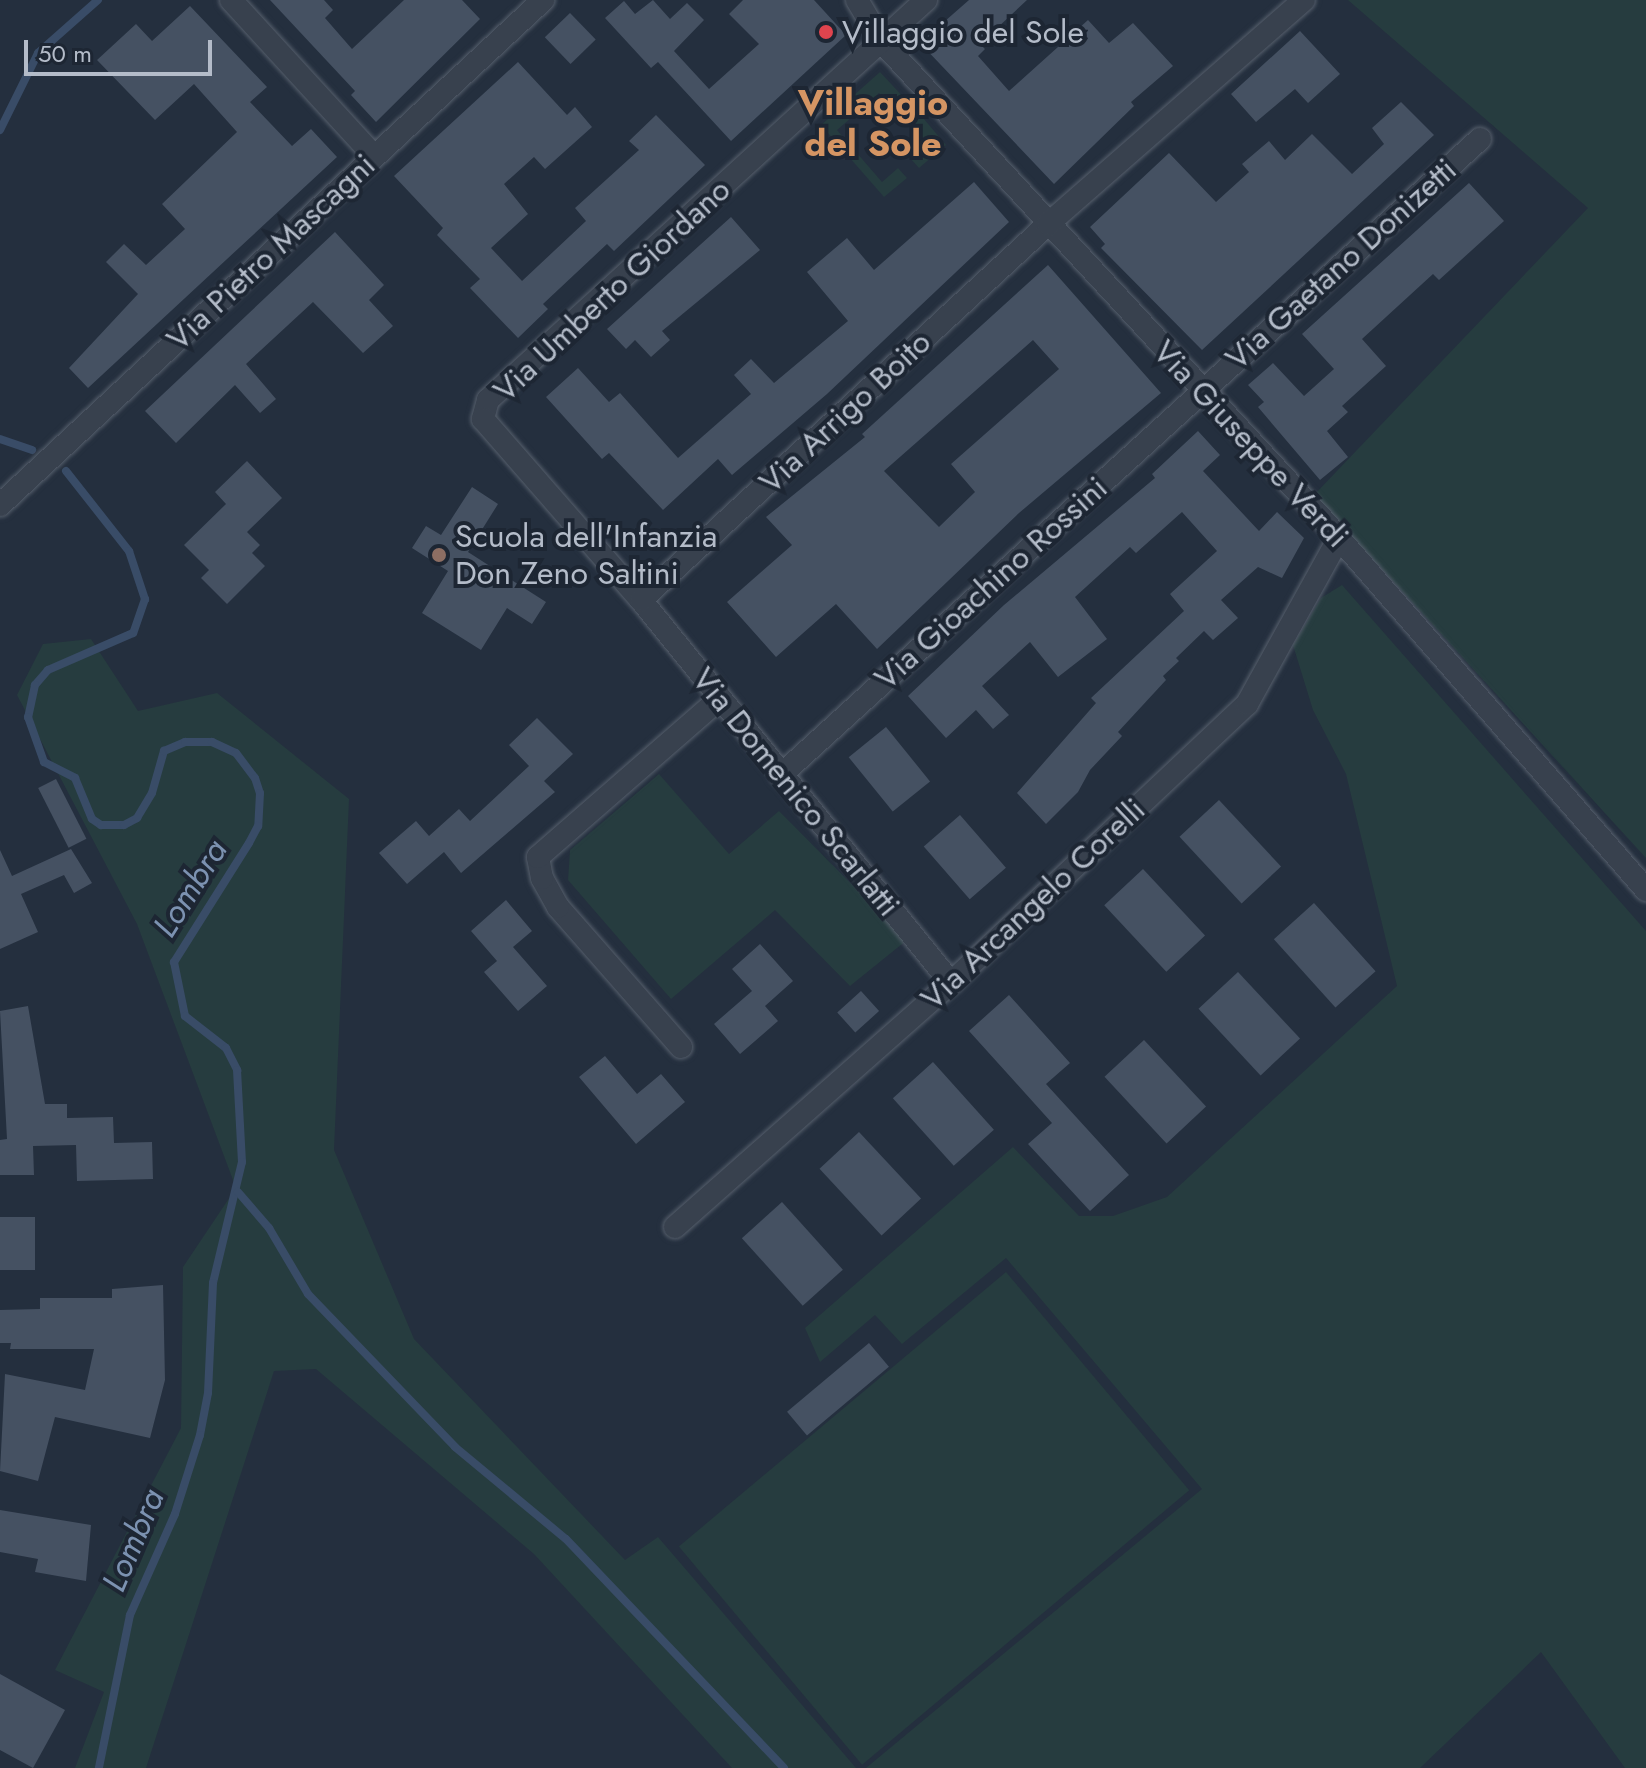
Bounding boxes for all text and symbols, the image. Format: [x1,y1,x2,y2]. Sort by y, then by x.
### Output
place label: Villaggio del Sole [842,13,1084,51]
marker: Villaggio del Sole [817,23,835,41]
scale bar [28,24,216,74]
text: 50 m [38,36,92,71]
district label: Villaggio del Sole [798,80,948,165]
street label: Via Pietro Mascagni [159,146,383,358]
street label: Via Gaetano Donizetti [1218,150,1464,378]
street label: Via Umberto Giordano [486,170,738,410]
street label: Via Arrigo Boito [751,323,939,501]
street label: Via Giuseppe Verdi [1145,333,1357,555]
street label: Via Gioachino Rossini [867,469,1115,697]
place label: Scuola dell'Infanzia Don Zeno Saltini [455,518,717,593]
marker: Scuola dell'Infanzia Don Zeno Saltini [430,546,448,564]
street label: Via Domenico Scarlatti [684,660,908,924]
street label: Via Arcangelo Corelli [913,790,1153,1018]
water label: Lombra [144,832,236,944]
water label: Lombra [93,1483,173,1597]

